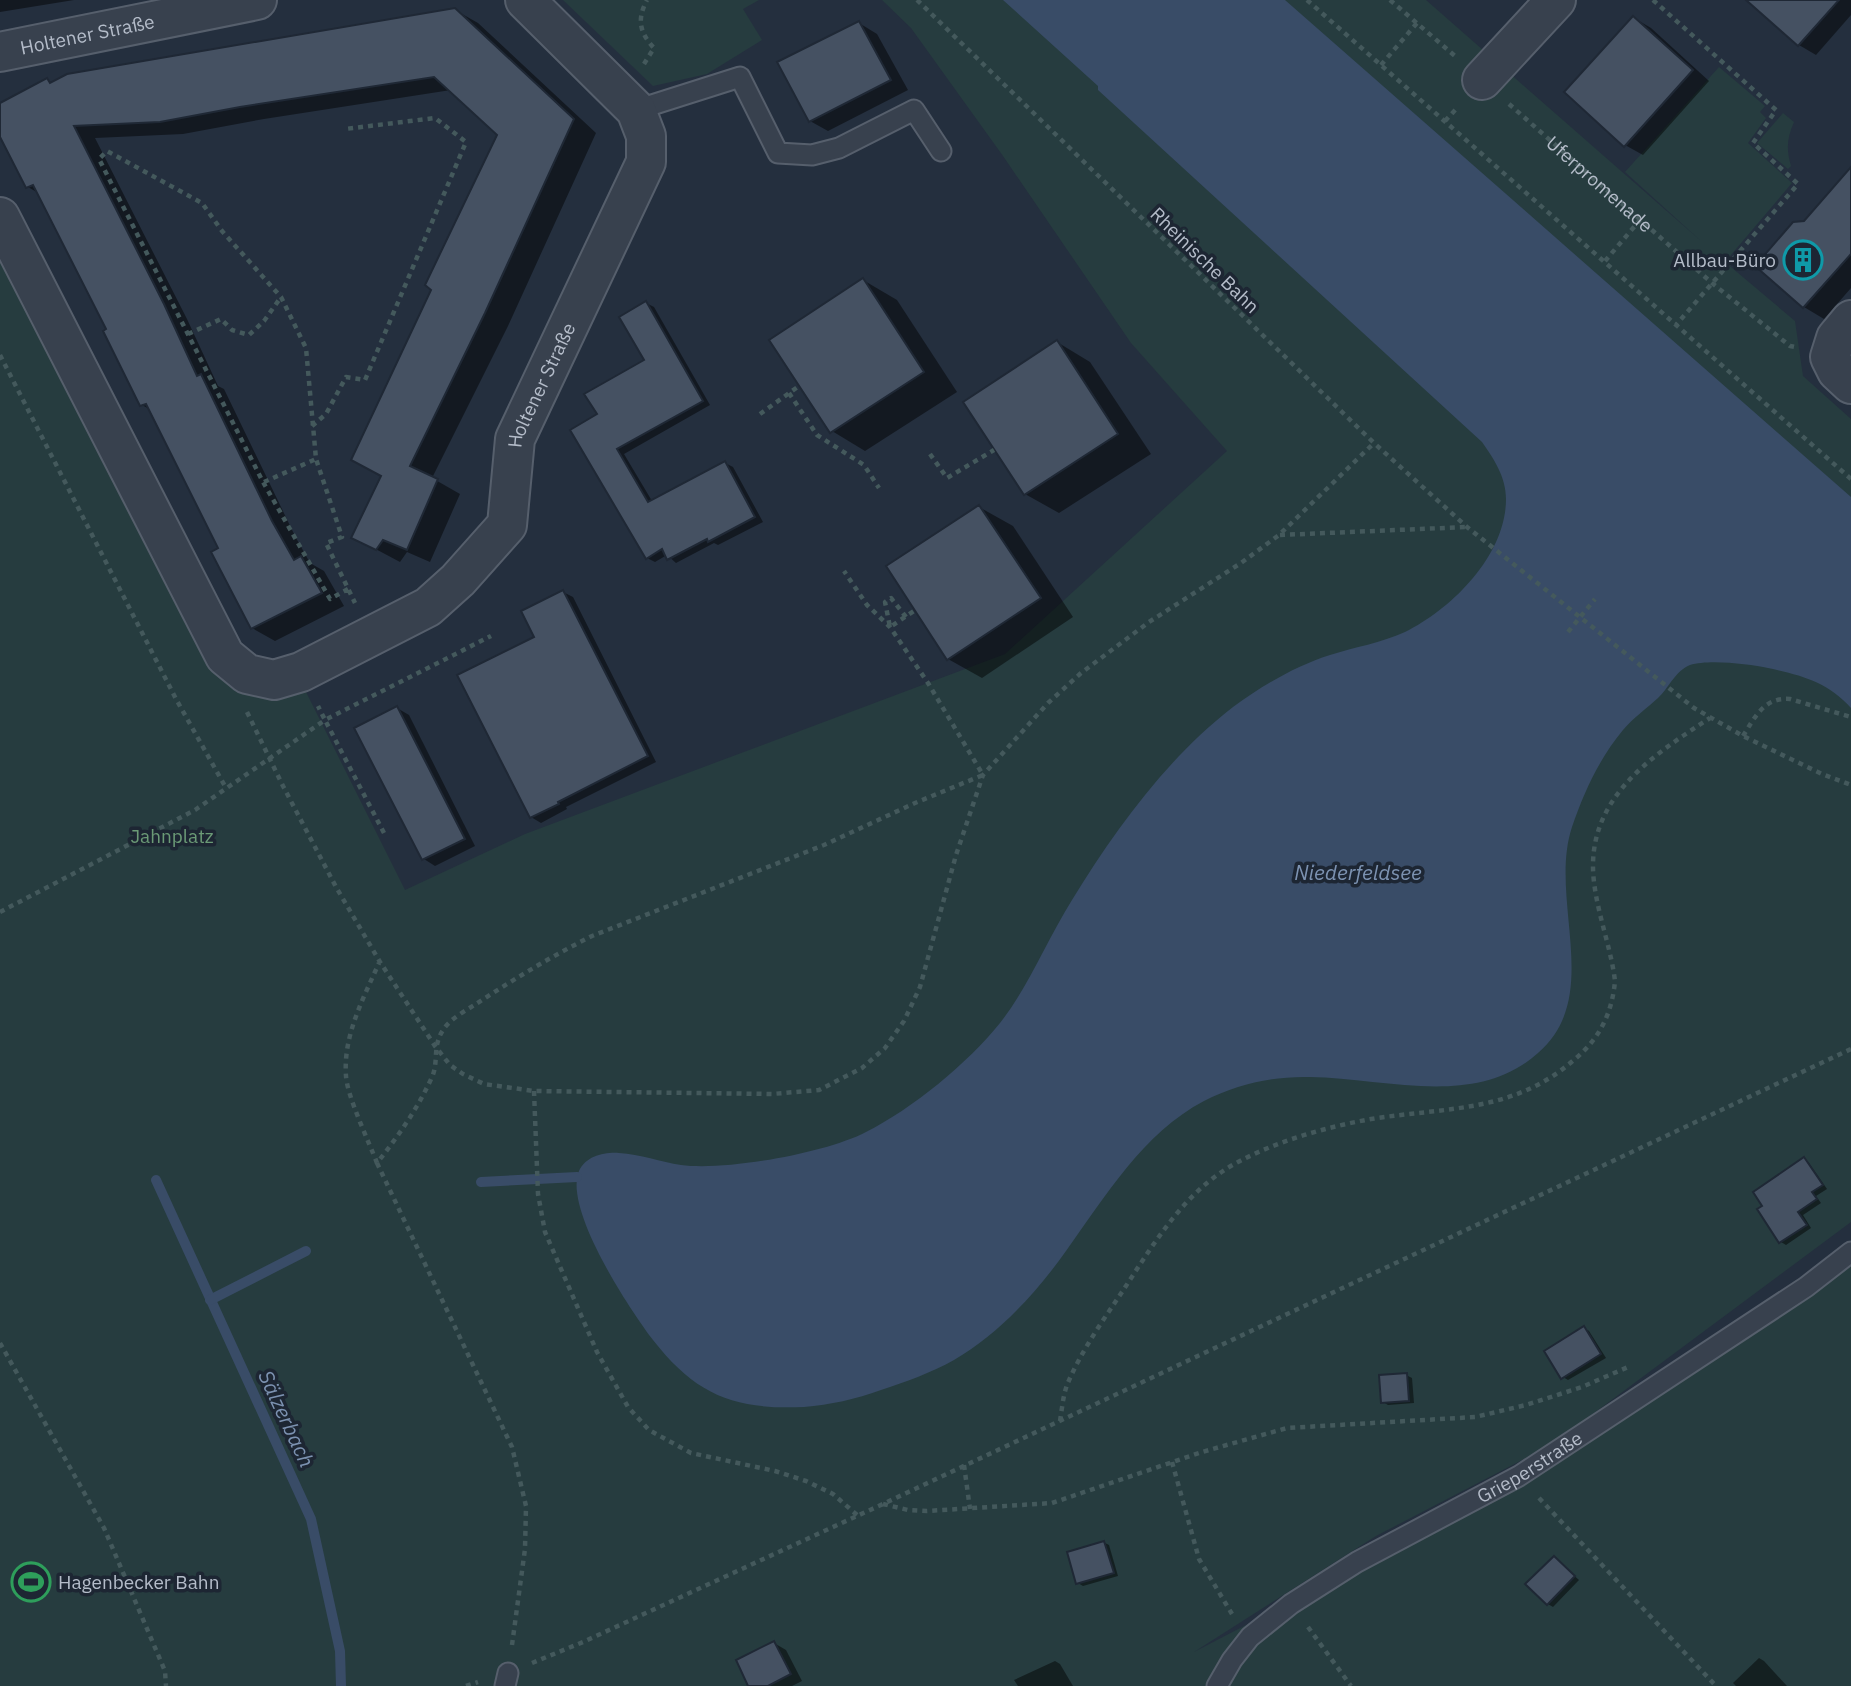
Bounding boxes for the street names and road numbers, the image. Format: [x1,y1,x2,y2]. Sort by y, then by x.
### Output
street label: Holtener Straße [18,9,156,60]
street label: Uferpromenade [1541,131,1658,237]
street label: Rheinische Bahn [1145,202,1265,318]
street label: Holtener Straße [502,319,580,449]
street label: Grieperstraße [1473,1426,1587,1508]

